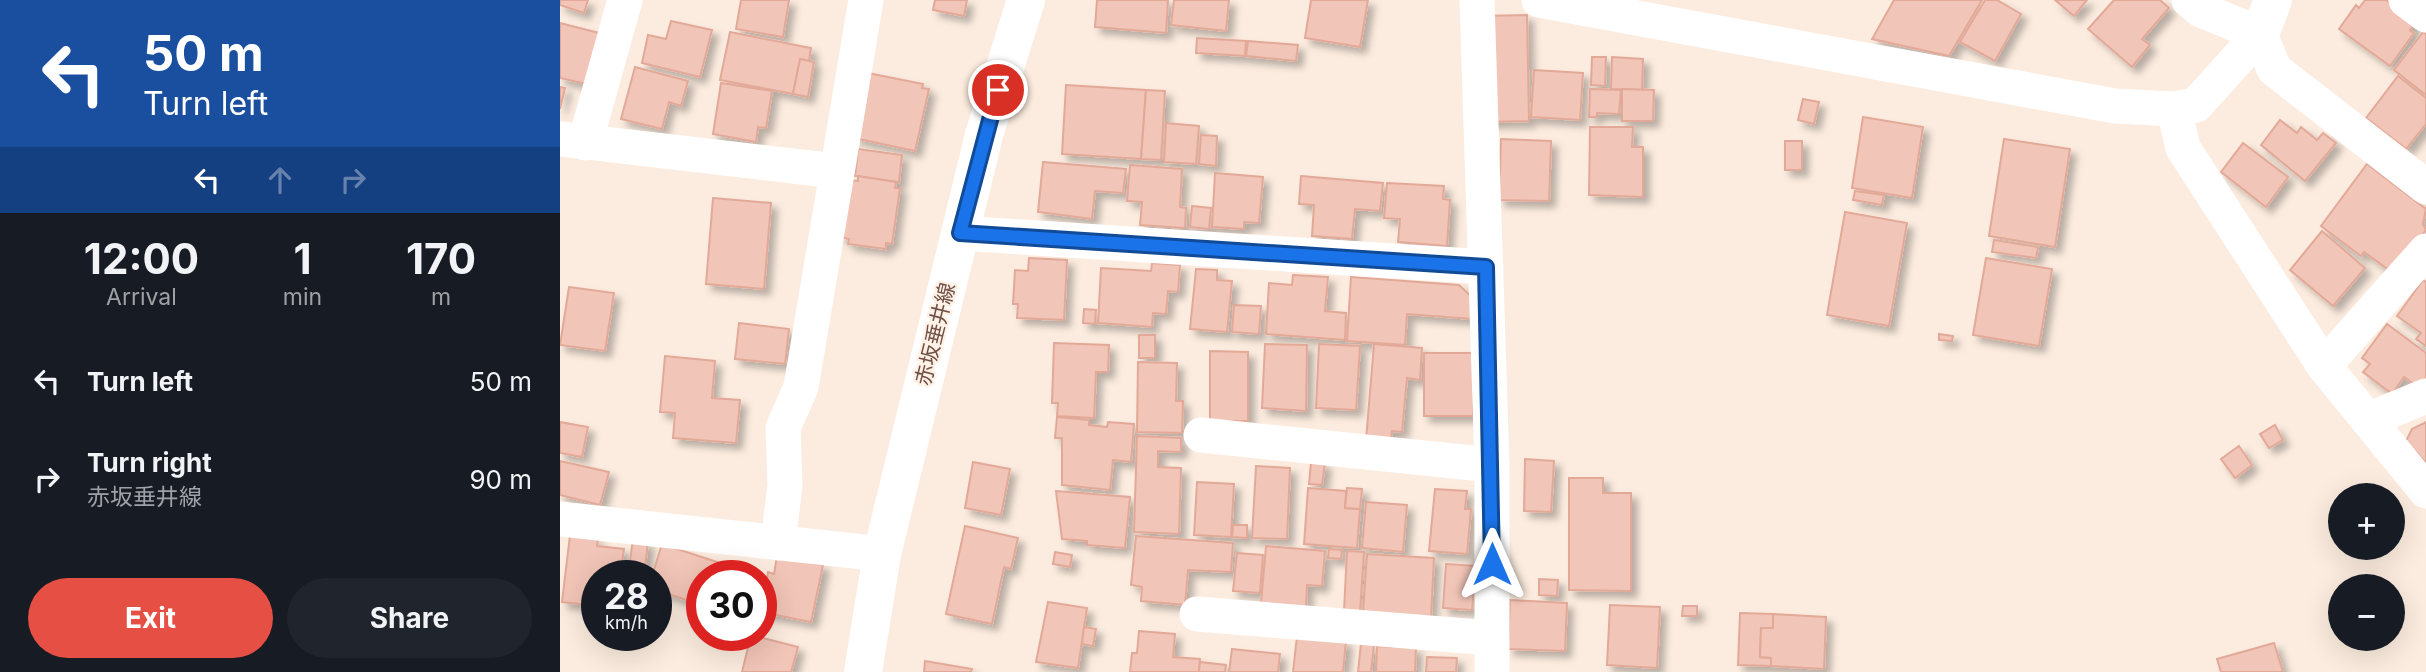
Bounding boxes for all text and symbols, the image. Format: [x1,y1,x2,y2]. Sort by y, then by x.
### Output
text: 50 m [143,24,264,83]
icon: left [28,28,119,119]
pin [968,60,1028,120]
icon: arrive [979,71,1017,109]
text: Turn left [143,84,268,123]
icon: left [188,161,226,199]
icon: ahead [261,161,299,199]
icon: right [334,161,372,199]
text: 12:00 [84,233,199,284]
text: 1 [293,233,312,284]
text: 170 [406,233,476,284]
street label: 赤坂垂井線 [910,280,960,388]
text: Arrival [106,283,177,311]
text: min [283,283,322,311]
text: m [431,283,451,311]
icon: left [28,362,66,400]
text: Turn left [87,366,193,397]
text: 50 m [470,366,532,397]
text: Turn right [87,447,212,478]
icon: right [28,460,66,498]
text: 90 m [469,464,532,495]
text: 赤坂垂井線 [87,483,202,511]
map controls [2328,483,2405,651]
button: + [2328,483,2405,560]
position arrow [1455,527,1529,601]
speed limit sign: 30 [686,560,777,651]
button: − [2328,574,2405,651]
text: 28 [604,575,649,617]
button: Exit [28,578,273,658]
button: Share [287,578,532,658]
text: km/h [605,612,648,633]

